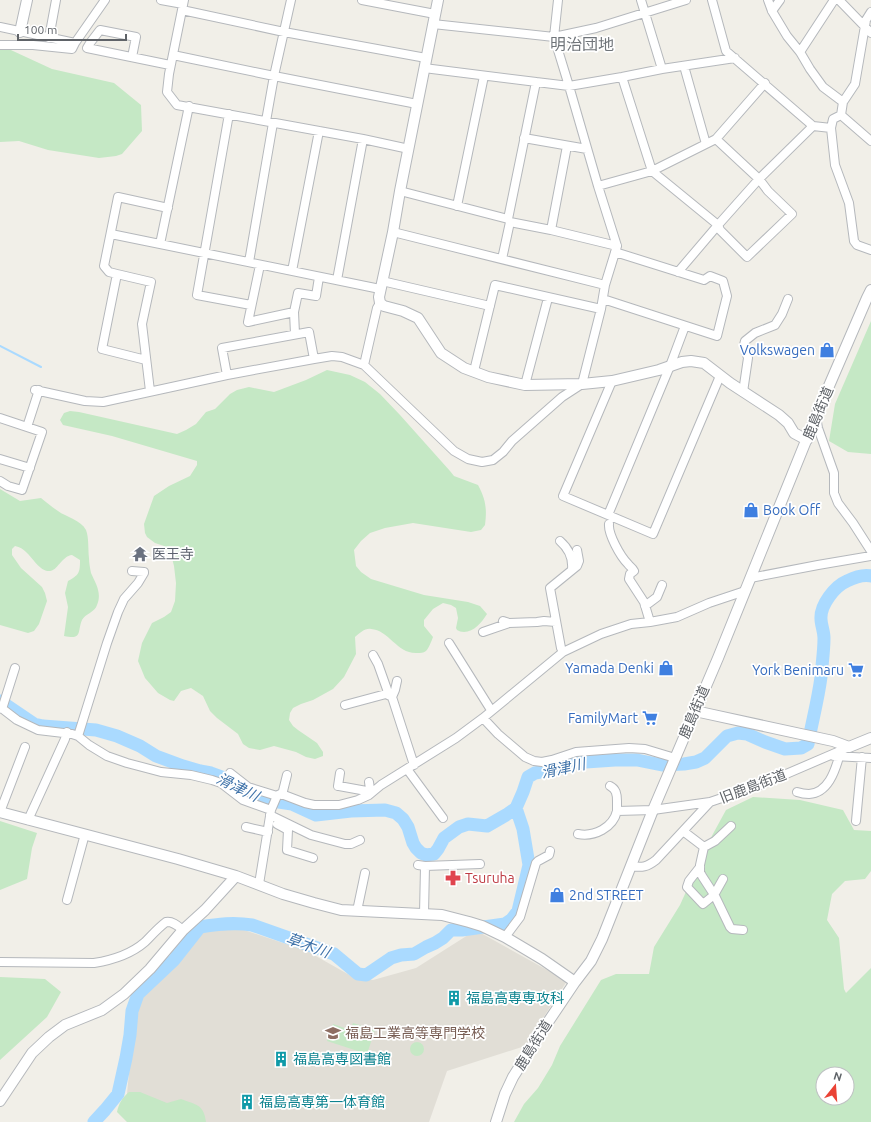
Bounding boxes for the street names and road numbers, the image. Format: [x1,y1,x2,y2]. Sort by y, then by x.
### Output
street label: 鹿島街道 [800,384,836,442]
street label: 鹿島街道 [676,683,712,741]
street label: 旧鹿島街道 [717,766,789,806]
street label: 鹿島街道 [511,1017,555,1073]

